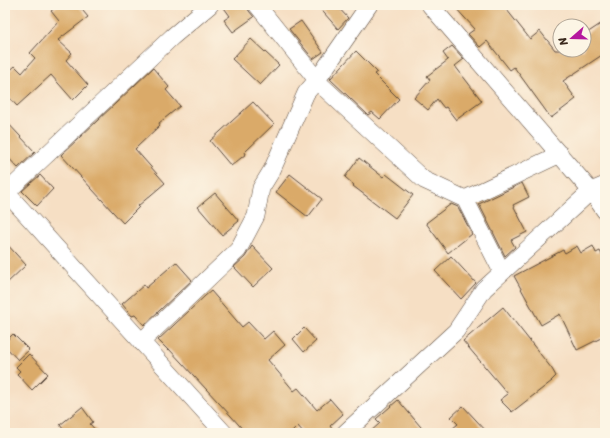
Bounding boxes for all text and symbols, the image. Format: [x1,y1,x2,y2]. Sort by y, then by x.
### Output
north arrow [552,18,592,58]
text: N [553,34,574,49]

